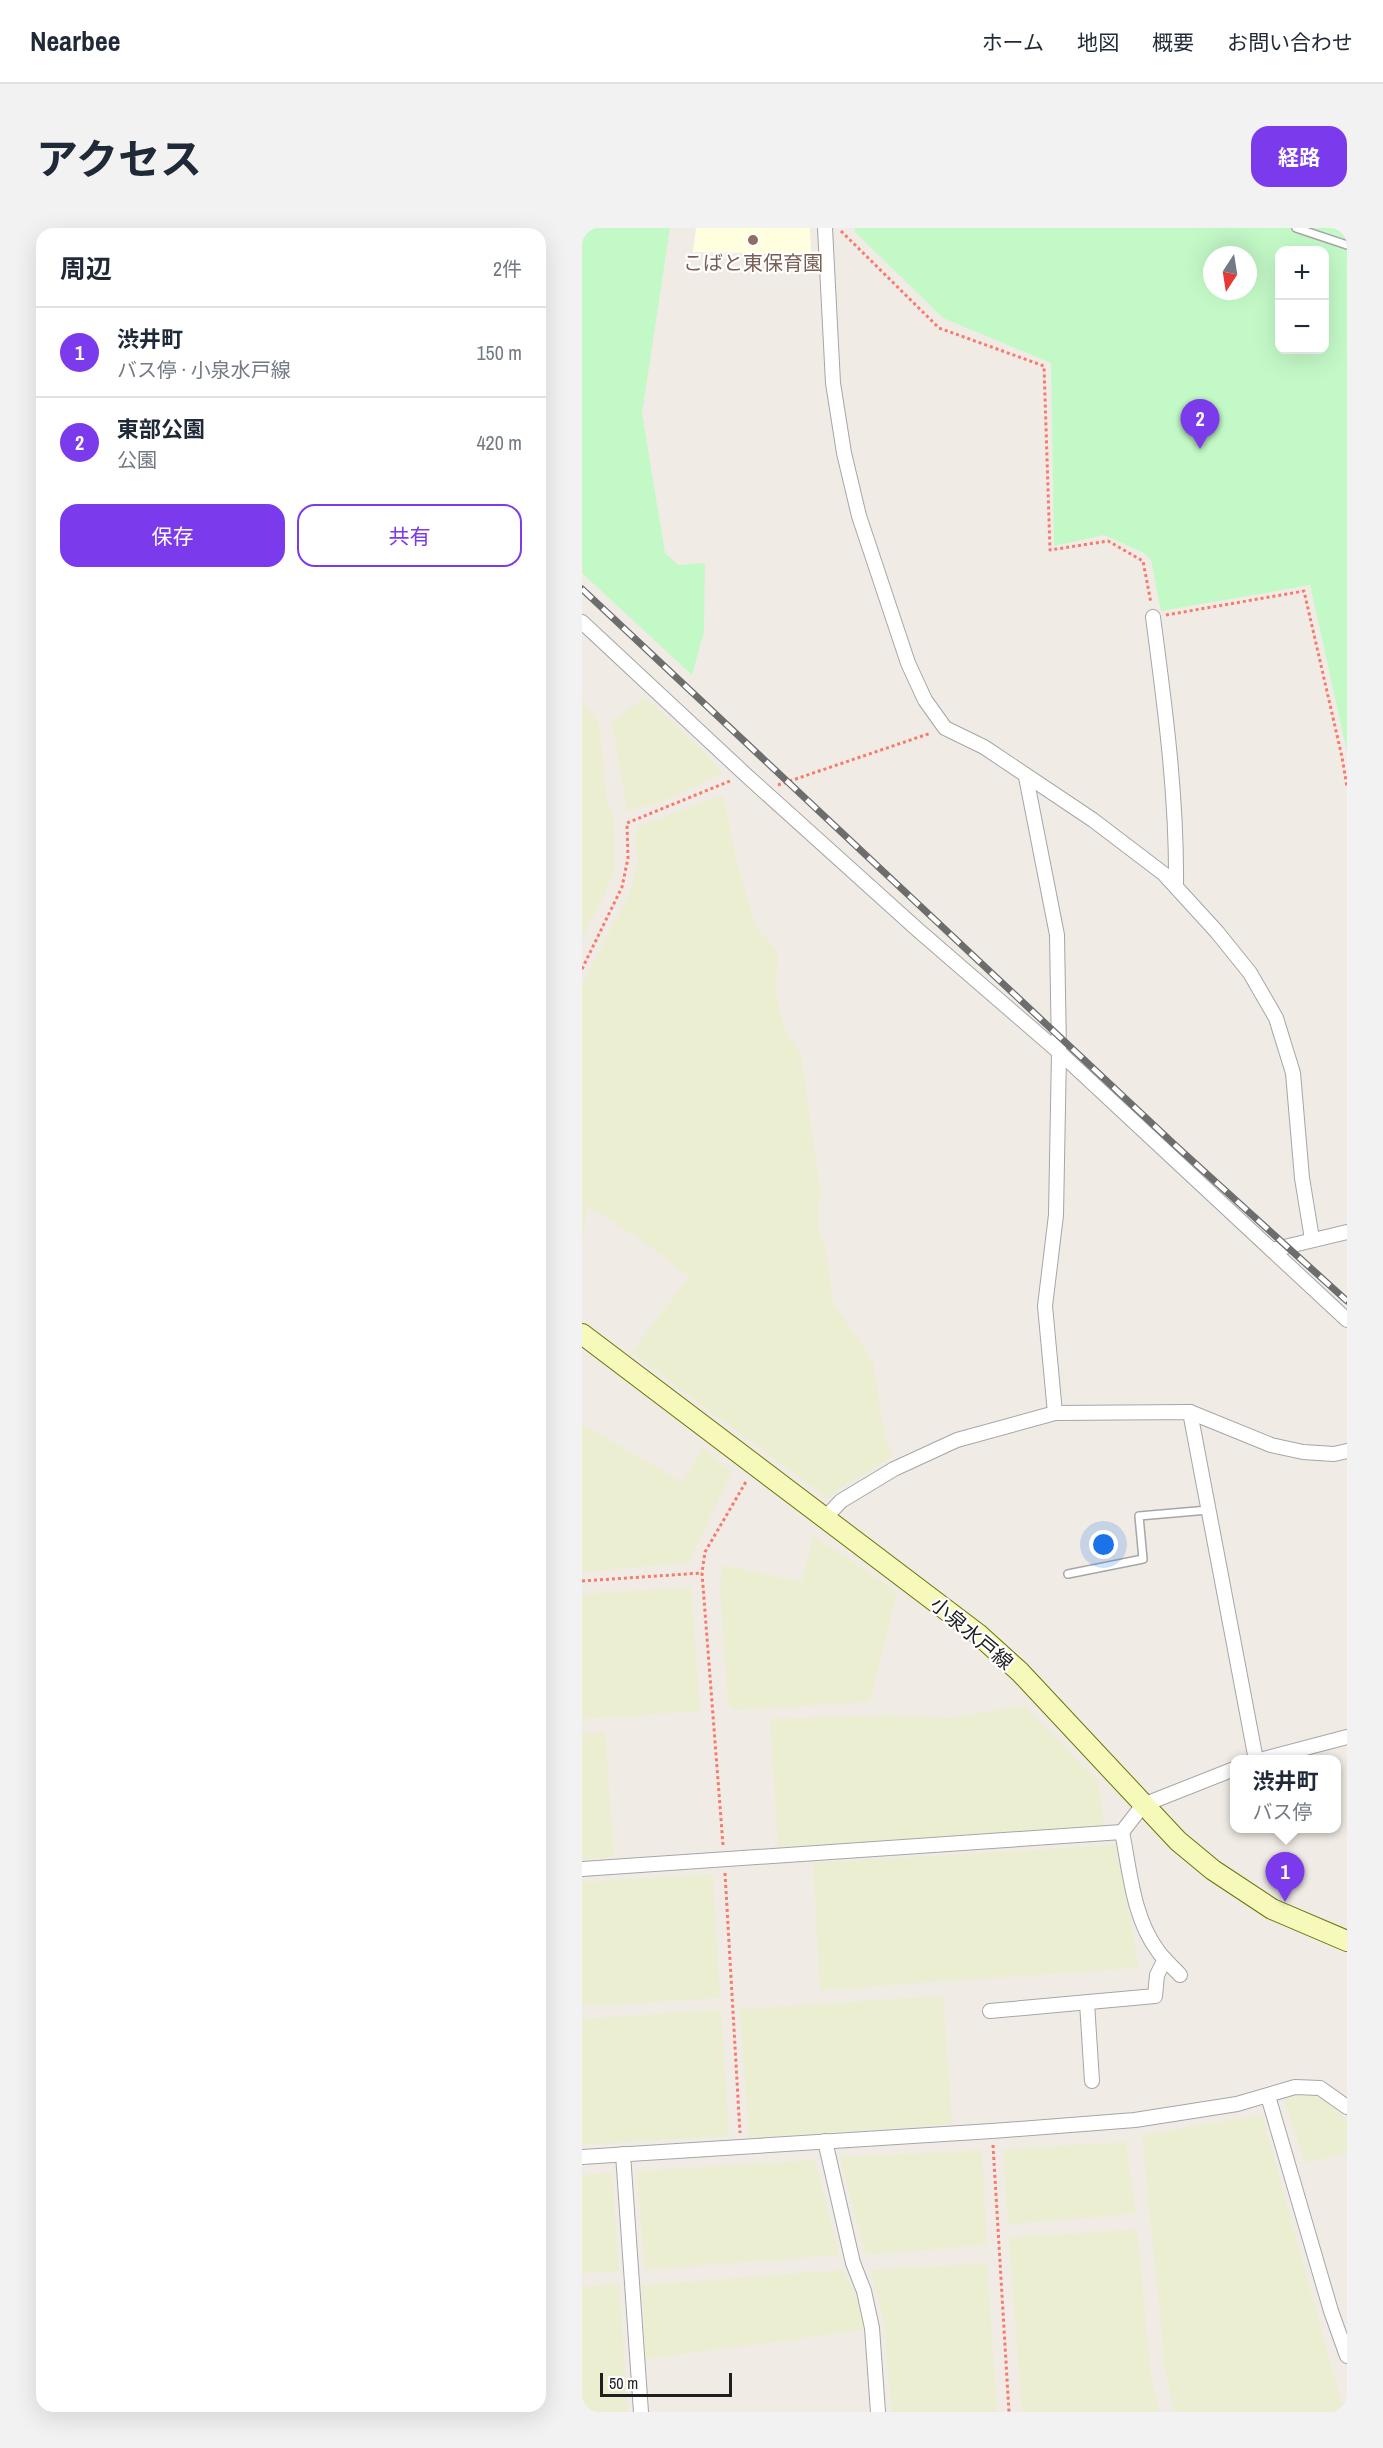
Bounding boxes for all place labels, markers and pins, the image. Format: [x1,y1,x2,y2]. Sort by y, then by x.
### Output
marker: こばと東保育園 [746,233,760,247]
place label: こばと東保育園 [683,249,823,276]
pin: 2 [1180,400,1220,449]
pin: 1 [1266,1852,1304,1902]

